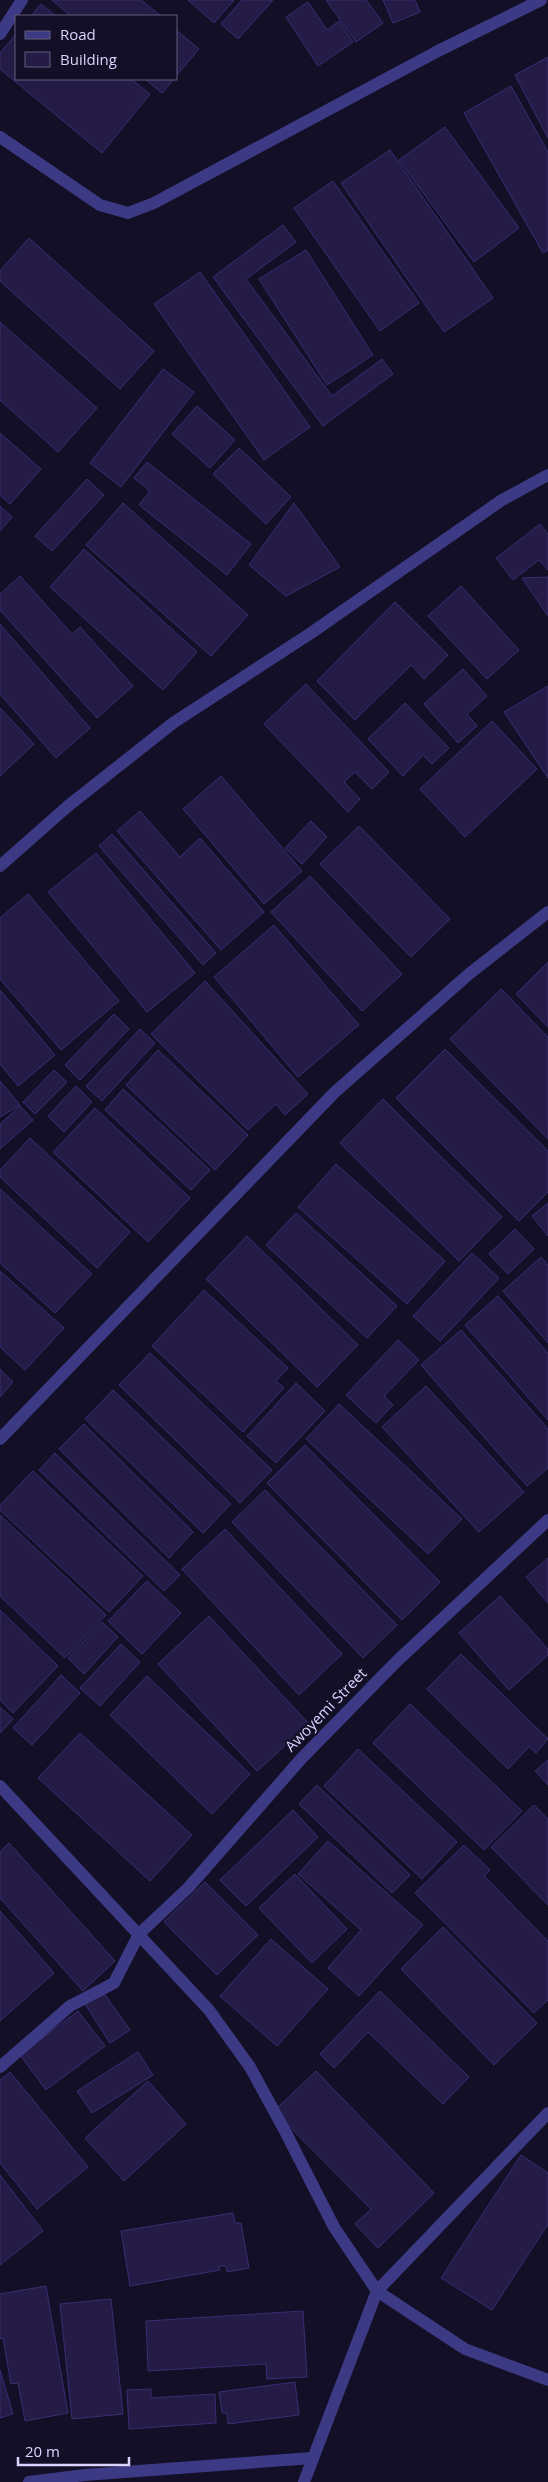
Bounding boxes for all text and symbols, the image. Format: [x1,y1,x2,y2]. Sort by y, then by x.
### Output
legend [15,15,178,80]
text: Road [60,24,96,44]
text: Building [60,49,117,69]
street label: Awoyemi Street [280,1663,371,1756]
scale bar [18,2434,129,2466]
text: 20 m [25,2441,60,2461]

